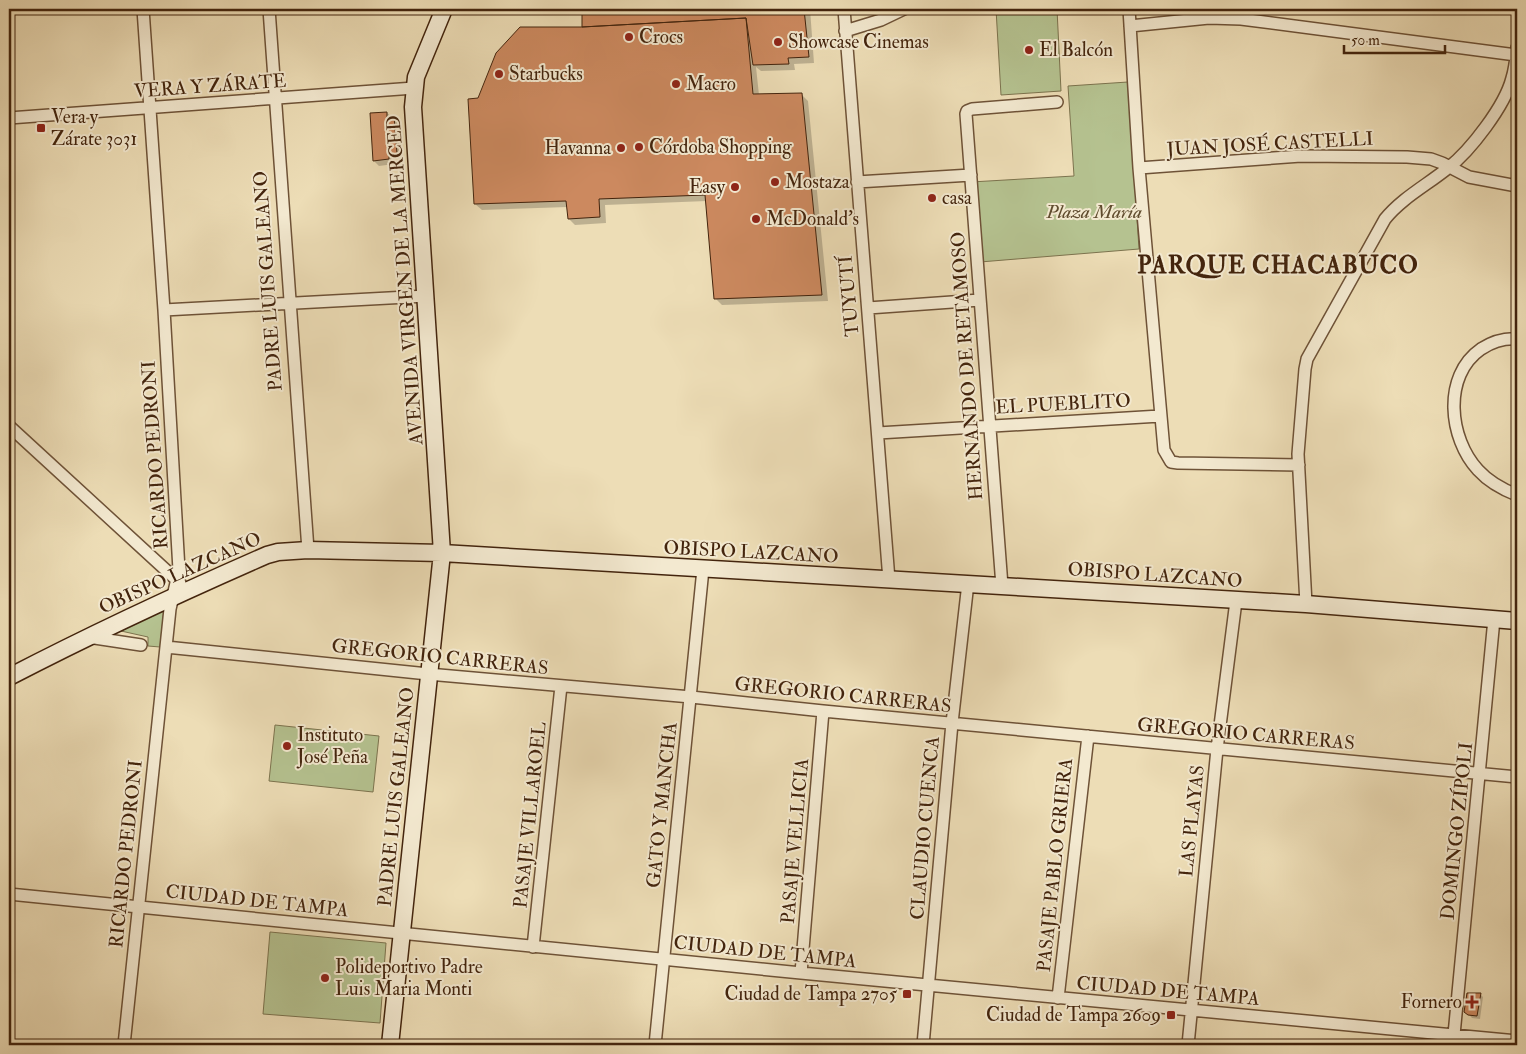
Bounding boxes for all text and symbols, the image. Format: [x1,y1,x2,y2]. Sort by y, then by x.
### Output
scale bar [1344,22,1445,54]
place label: Crocs [639,25,683,49]
place label: Showcase Cinemas [788,30,929,54]
marker: Crocs [623,31,635,43]
text: 50 m [1351,31,1380,50]
marker: Showcase Cinemas [772,36,784,48]
place label: El Balcón [1039,38,1113,62]
marker: El Balcón [1023,44,1035,56]
place label: Starbucks [509,62,583,86]
street label: VERA Y ZÁRATE [133,67,287,103]
marker: Starbucks [493,68,505,80]
place label: Macro [686,72,736,96]
marker: Macro [670,78,682,90]
place label: Vera y Zárate 3031 [51,105,137,151]
street label: AVENIDA VIRGEN DE LA MERCED [382,114,429,447]
marker: Vera y Zárate 3031 [35,122,47,134]
street label: JUAN JOSÉ CASTELLI [1165,125,1374,161]
place label: Córdoba Shopping [649,135,792,160]
place label: Havanna [545,136,611,160]
marker: Córdoba Shopping [633,141,645,153]
marker: Havanna [615,142,627,154]
street label: PADRE LUIS GALEANO [248,170,288,392]
place label: Mostaza [785,170,850,194]
place label: Easy [689,175,726,199]
marker: Mostaza [769,176,781,188]
marker: Easy [729,181,741,193]
place label: casa [942,186,972,210]
marker: casa [926,192,938,204]
park label: Plaza María [1045,200,1142,224]
place label: McDonald's [766,207,859,231]
marker: McDonald's [750,213,762,225]
street label: HERNANDO DE RETAMOSO [946,231,988,501]
district label: PARQUE CHACABUCO [1137,250,1419,281]
street label: TUYUTÍ [831,253,864,338]
street label: RICARDO PEDRONI [136,360,174,550]
street label: EL PUEBLITO [995,388,1131,420]
street label: OBISPO LAZCANO [95,526,265,620]
street label: OBISPO LAZCANO [663,535,839,569]
street label: OBISPO LAZCANO [1067,557,1243,593]
street label: GREGORIO CARRERAS [330,634,550,680]
street label: GREGORIO CARRERAS [733,672,953,718]
street label: PADRE LUIS GALEANO [373,686,419,908]
street label: GREGORIO CARRERAS [1136,713,1356,755]
street label: PASAJE VILLAROEL [508,720,552,909]
street label: GATO Y MANCHA [641,721,683,889]
place label: Instituto José Peña [296,723,368,769]
street label: CLAUDIO CUENCA [905,735,945,921]
marker: Instituto José Peña [281,740,293,752]
street label: DOMINGO ZÍPOLI [1434,741,1478,921]
street label: PASAJE VELLICIA [776,757,814,925]
street label: PASAJE PABLO GRIERA [1032,757,1078,973]
street label: RICARDO PEDRONI [104,759,148,949]
street label: LAS PLAYAS [1174,764,1210,878]
street label: CIUDAD DE TAMPA [164,879,350,923]
street label: CIUDAD DE TAMPA [672,930,858,974]
place label: Polideportivo Padre Luis Maria Monti [335,955,483,1001]
street label: CIUDAD DE TAMPA [1075,971,1261,1011]
marker: Polideportivo Padre Luis Maria Monti [319,972,331,984]
place label: Ciudad de Tampa 2705 [724,982,898,1007]
marker: Ciudad de Tampa 2705 [901,988,913,1000]
place label: Fornero [1400,990,1462,1014]
marker: Fornero [1466,996,1478,1008]
place label: Ciudad de Tampa 2609 [986,1003,1161,1028]
marker: Ciudad de Tampa 2609 [1165,1009,1177,1021]

